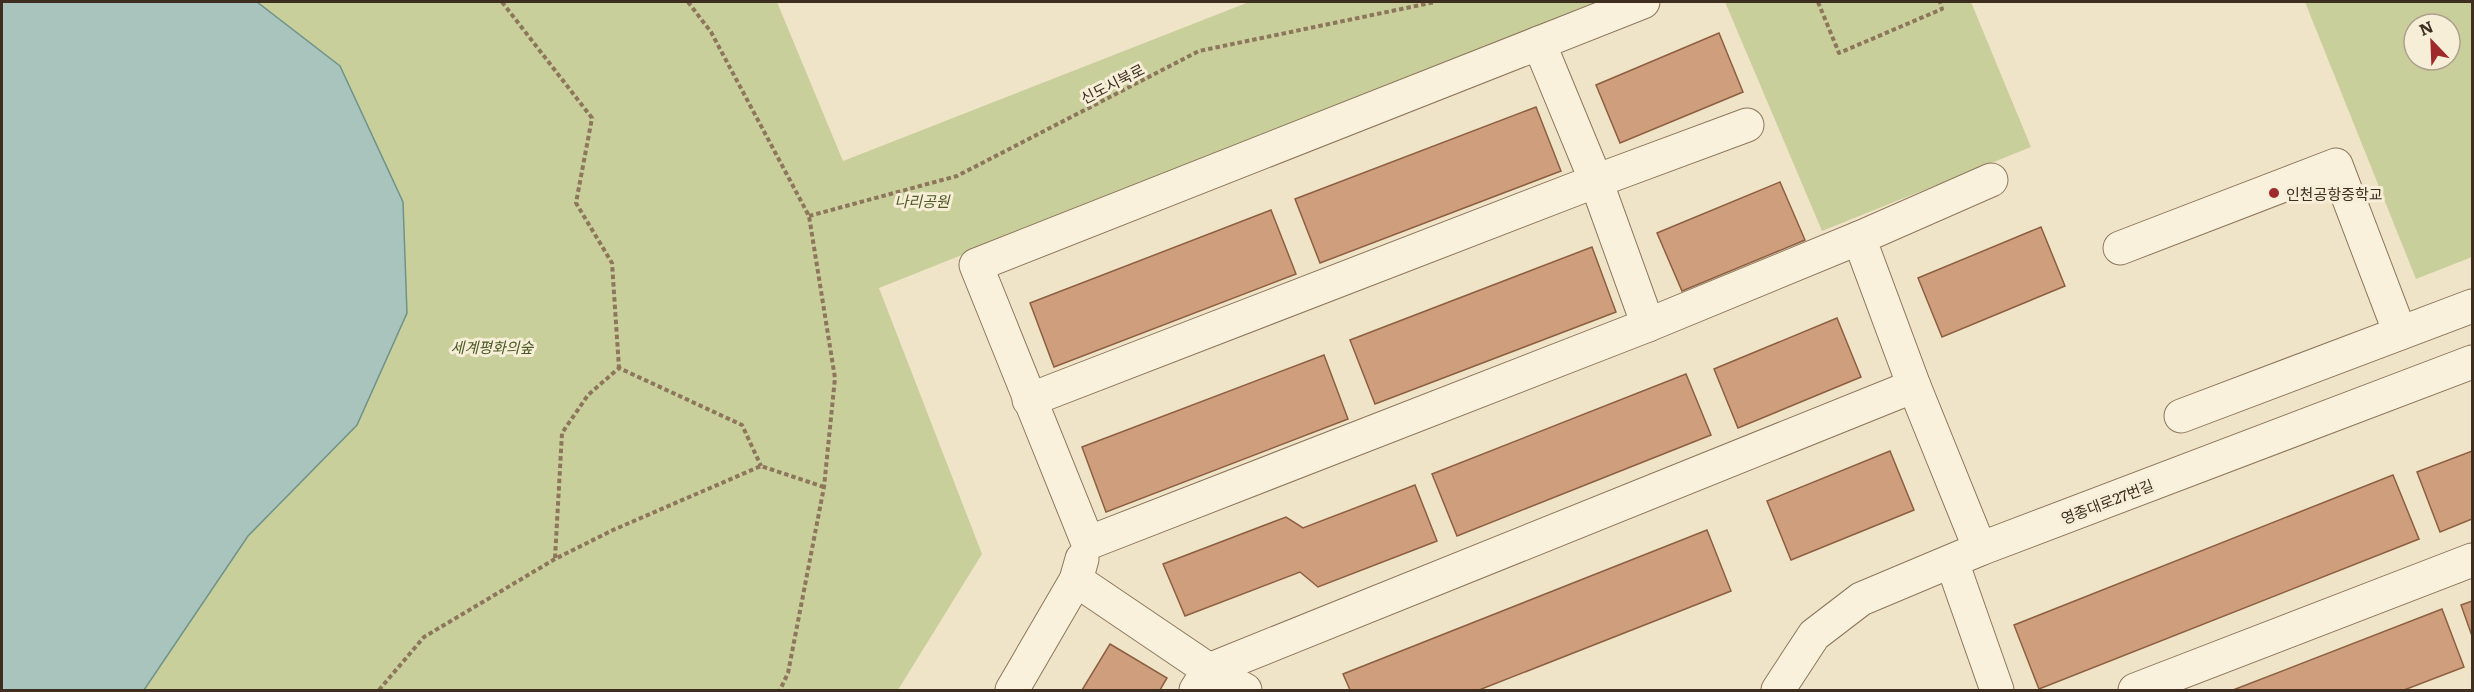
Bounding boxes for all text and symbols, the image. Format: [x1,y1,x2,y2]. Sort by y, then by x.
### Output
north arrow [2402,12,2462,72]
text: N [2415,14,2437,41]
street label: 신도시북로 [1076,57,1148,109]
place label: 인천공항중학교 [2286,182,2383,205]
marker: 인천공항중학교 [2267,186,2281,200]
park label: 나리공원 [894,189,951,212]
park label: 세계평화의숲 [451,335,535,358]
street label: 영종대로27번길 [2057,473,2157,529]

